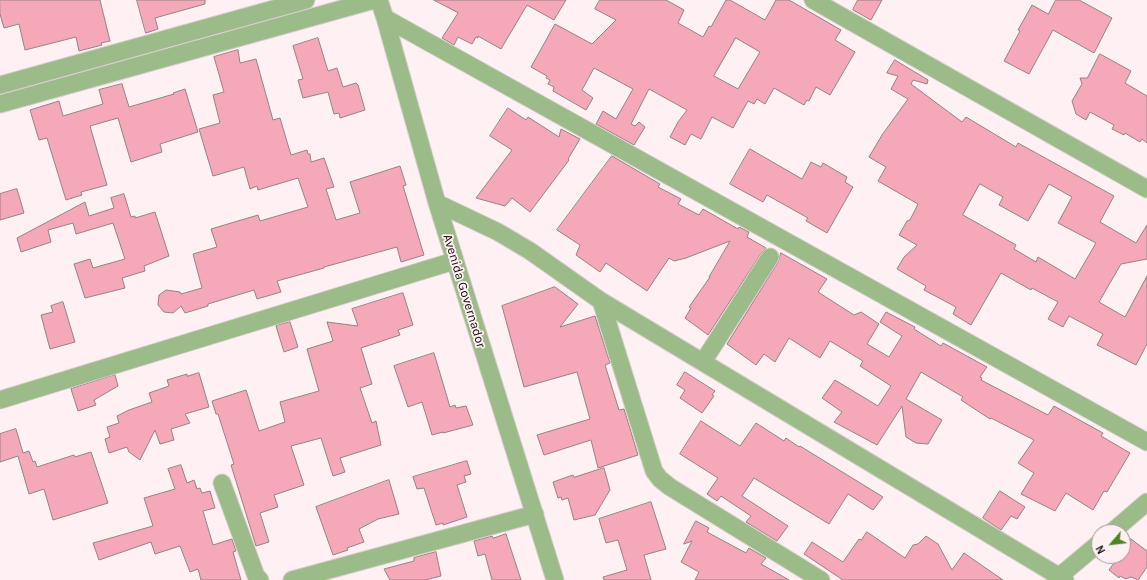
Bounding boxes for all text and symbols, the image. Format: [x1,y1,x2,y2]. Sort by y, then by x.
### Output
street label: Avenida Governador [439,232,489,350]
north arrow [1091,524,1131,564]
text: N [1093,543,1108,556]

